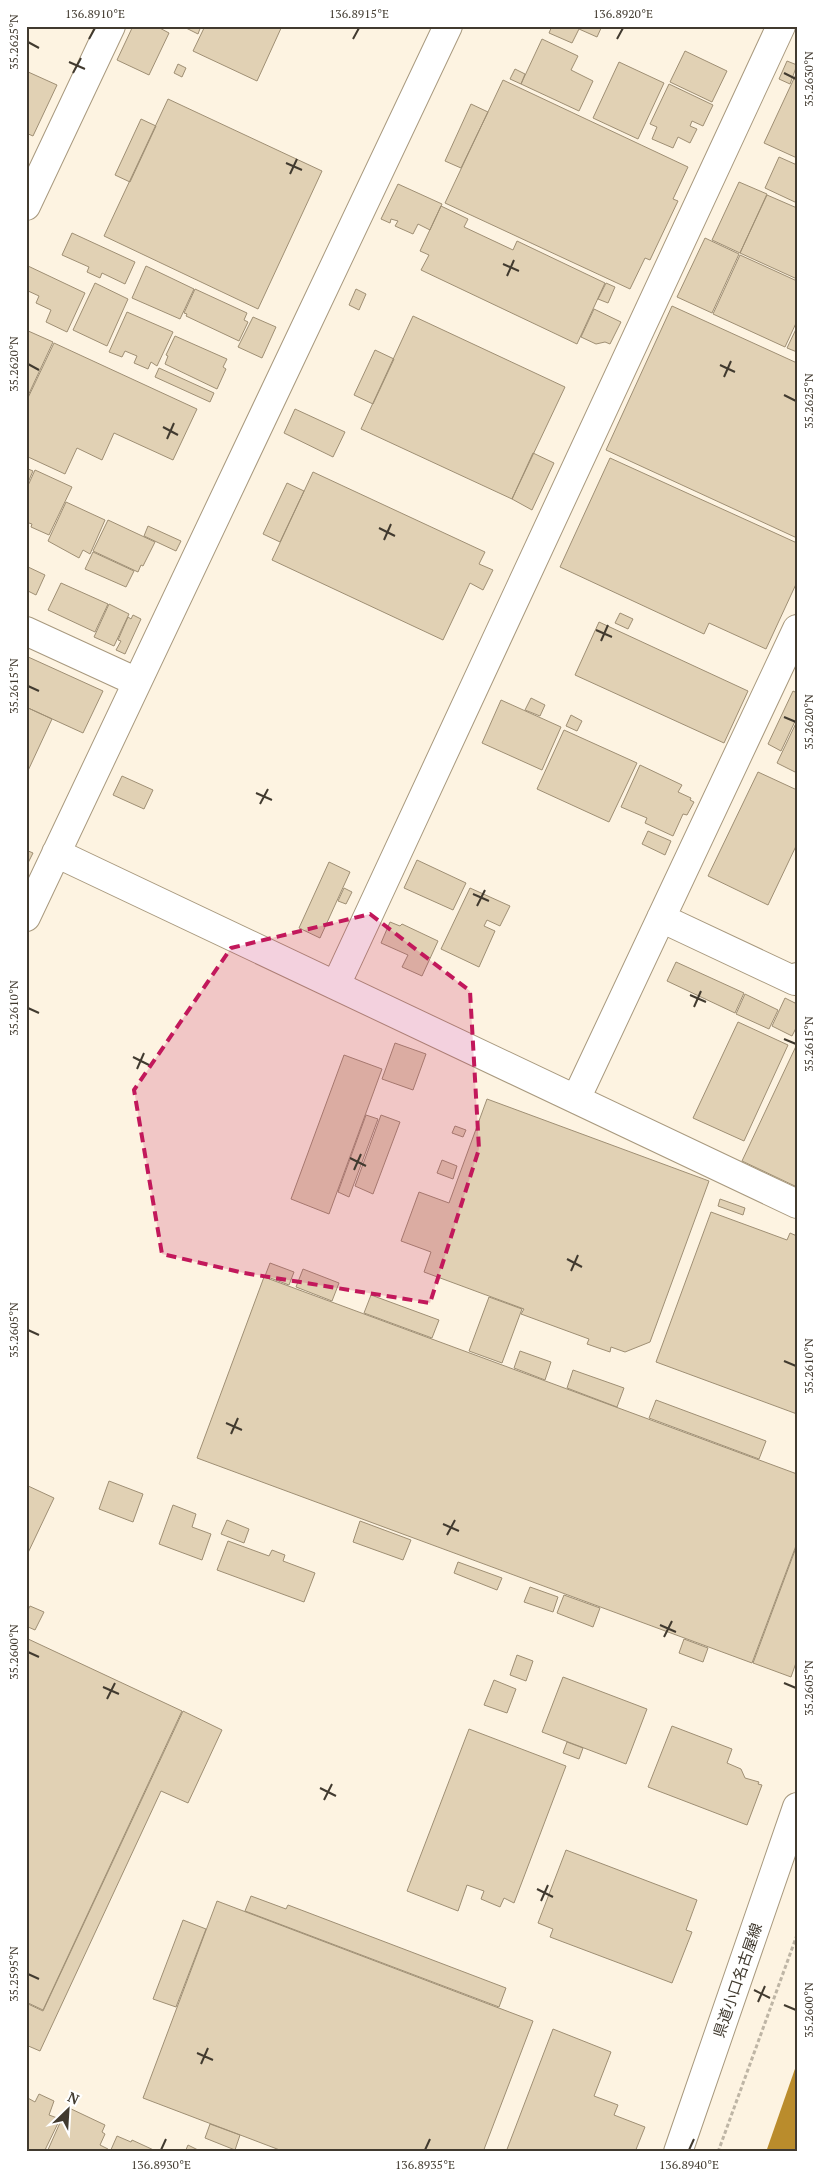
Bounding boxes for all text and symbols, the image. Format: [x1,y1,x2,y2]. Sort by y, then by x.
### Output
text: 136.8910°E [65,6,125,21]
text: 136.8915°E [329,6,389,21]
text: 136.8920°E [593,6,653,21]
text: 35.2625°N [6,14,21,70]
text: 35.2630°N [801,51,816,107]
text: 35.2620°N [6,336,21,392]
text: 35.2625°N [801,373,816,429]
text: 35.2615°N [6,658,21,714]
text: 35.2620°N [801,694,816,750]
text: 35.2610°N [6,980,21,1036]
text: 35.2615°N [801,1016,816,1072]
text: 35.2605°N [6,1302,21,1358]
text: 35.2610°N [801,1338,816,1394]
text: 35.2600°N [6,1624,21,1680]
text: 35.2605°N [801,1660,816,1716]
street label: 県道小口名古屋線 [708,1920,766,2040]
text: 35.2595°N [6,1946,21,2002]
text: 35.2600°N [801,1982,816,2038]
north arrow [42,2086,92,2136]
text: N [65,2087,83,2109]
text: 136.8930°E [131,2157,191,2172]
text: 136.8935°E [395,2157,455,2172]
text: 136.8940°E [659,2157,719,2172]

